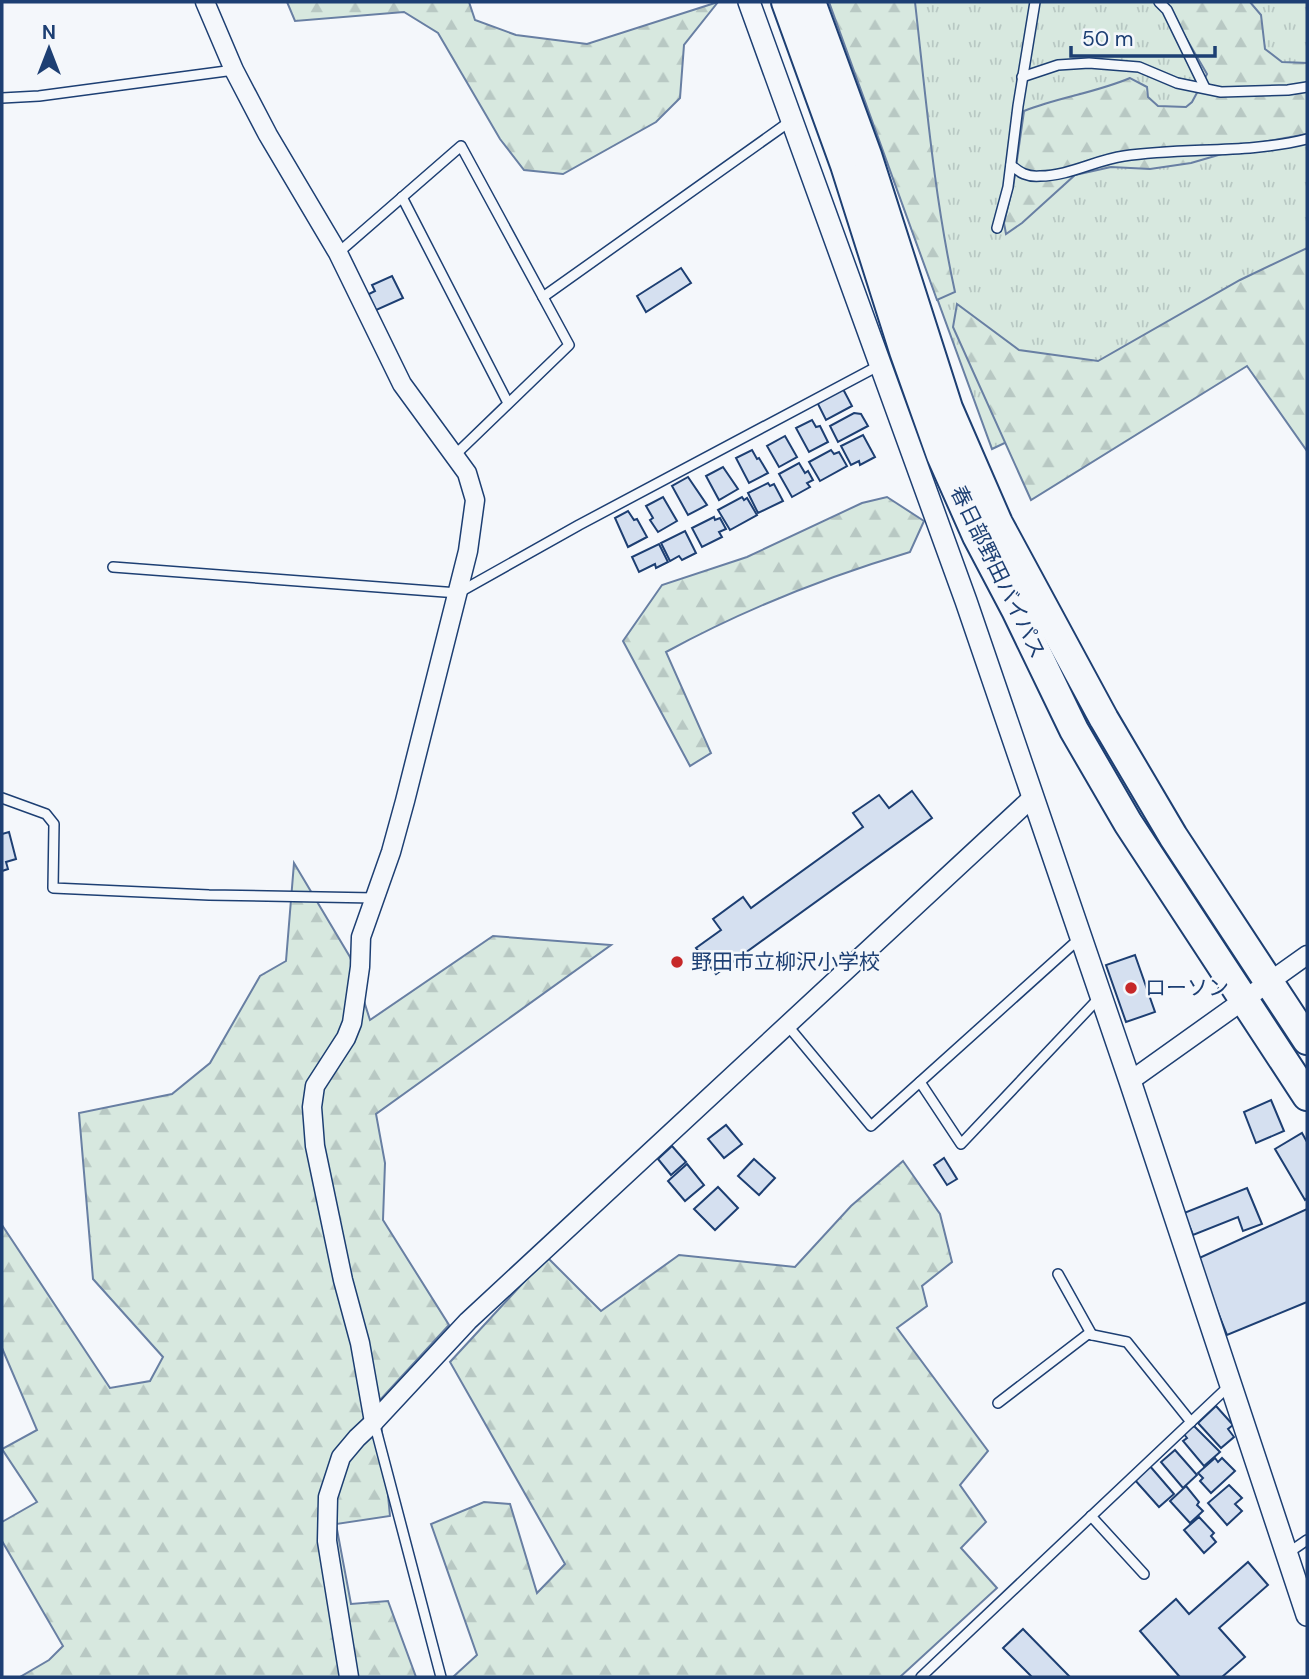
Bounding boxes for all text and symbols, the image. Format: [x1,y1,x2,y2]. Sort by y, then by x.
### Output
north arrow [14,14,84,84]
scale bar [1071,14,1214,58]
text: N [42,20,56,45]
text: 50 m [1082,25,1133,53]
street label: 春日部野田バイパス [944,481,1052,663]
place label: 野田市立柳沢小学校 [691,948,880,976]
marker: 野田市立柳沢小学校 [669,954,685,970]
place label: ローソン [1145,974,1229,1002]
marker: ローソン [1123,980,1139,996]

